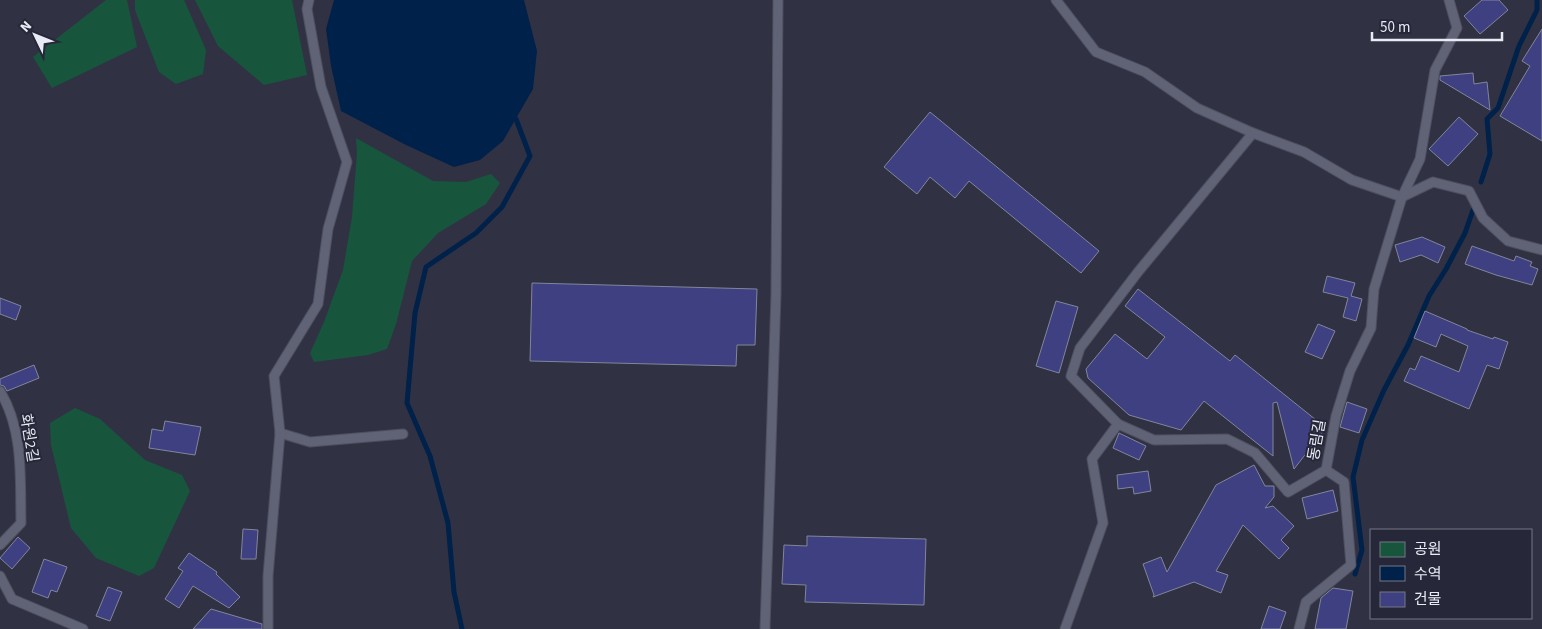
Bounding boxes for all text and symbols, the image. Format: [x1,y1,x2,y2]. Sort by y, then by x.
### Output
north arrow [10,10,60,60]
scale bar [1372,10,1502,42]
text: N [16,17,37,37]
text: 50 m [1380,17,1410,38]
street label: 화원2길 [15,412,43,464]
street label: 동림길 [1303,418,1331,462]
legend [1370,529,1532,619]
text: 공원 [1414,539,1442,560]
text: 수역 [1414,564,1442,585]
text: 건물 [1414,589,1442,610]

